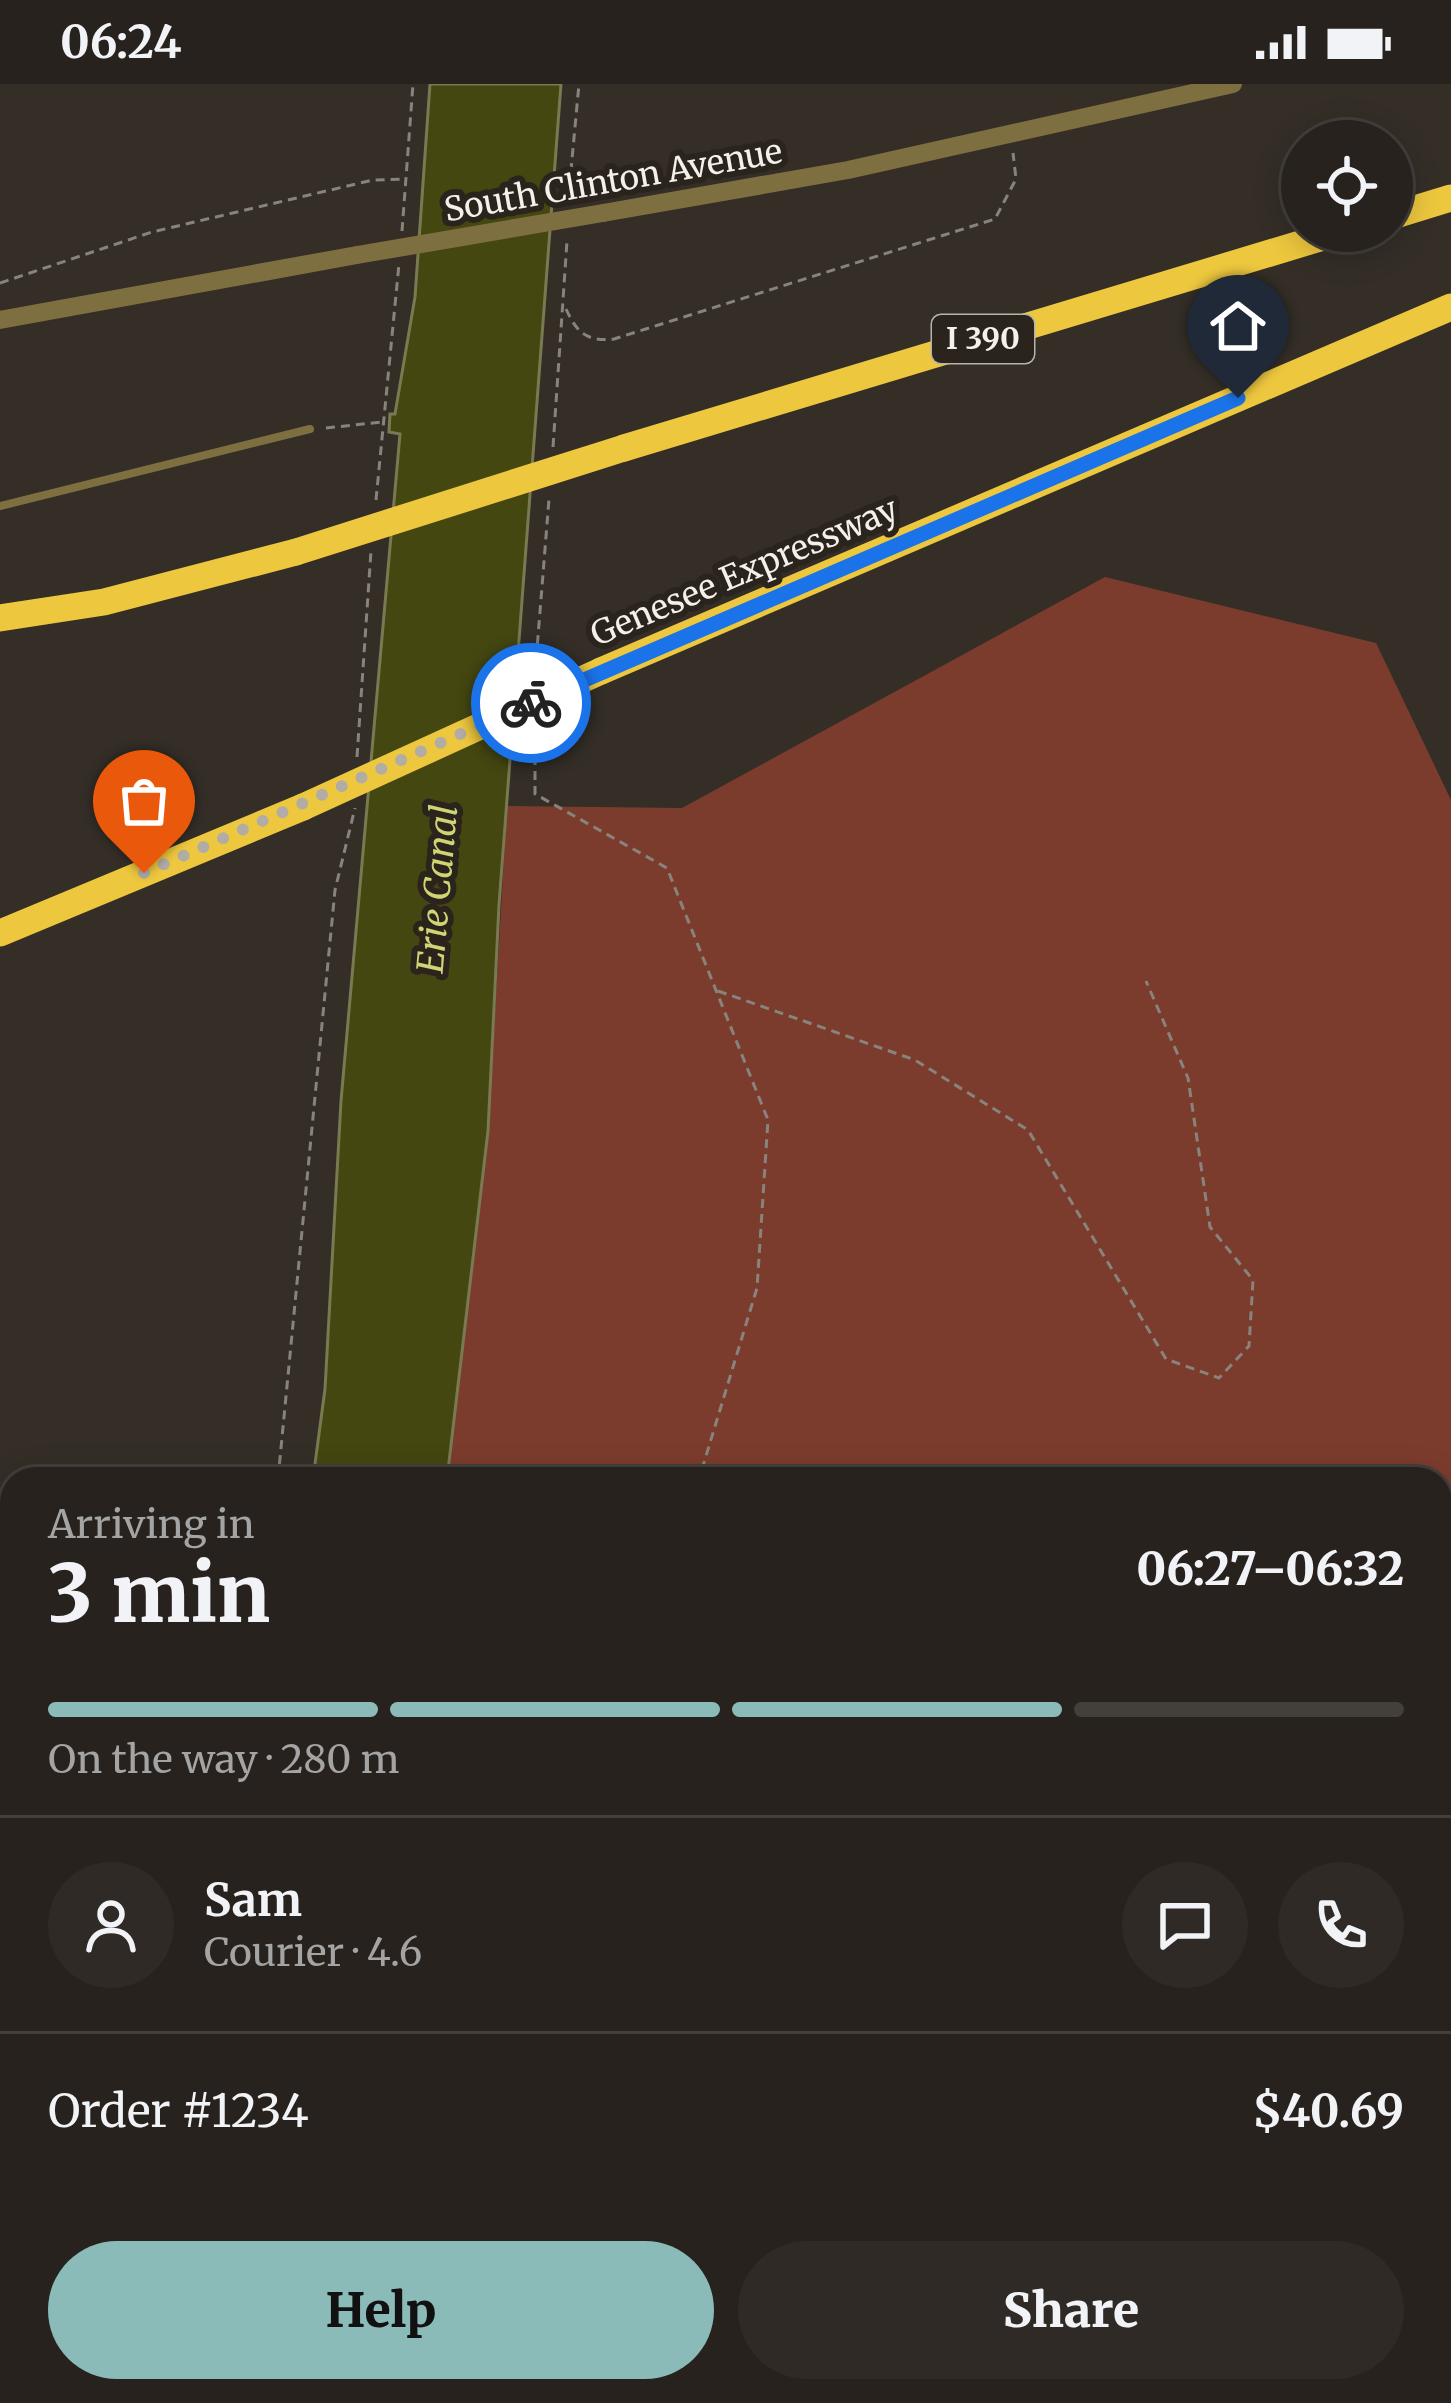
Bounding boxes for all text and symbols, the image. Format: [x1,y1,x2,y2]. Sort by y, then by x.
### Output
text: 06:24 [60,14,182,70]
map controls [1281,120,1413,252]
button: locate [1281,120,1413,252]
street label: South Clinton Avenue [441,131,785,230]
pin [1187,275,1289,398]
icon: home [1205,293,1271,359]
road number: I 390 [932,315,1034,363]
street label: Genesee Expressway [584,488,905,655]
courier [471,643,591,763]
icon: bike [498,670,564,736]
pin [93,750,195,873]
icon: bag [111,768,177,834]
water label: Erie Canal [408,803,467,975]
text: Arriving in [48,1500,255,1549]
text: 06:27–06:32 [1136,1541,1404,1597]
text: 3 min [48,1545,270,1643]
text: On the way · 280 m [48,1735,399,1784]
button: person [48,1862,174,1988]
button: chat [1122,1862,1248,1988]
button: phone [1278,1862,1404,1988]
text: Sam [204,1872,302,1928]
text: Courier · 4.6 [204,1928,422,1977]
text: Order #1234 [48,2083,309,2139]
text: $40.69 [1252,2083,1404,2139]
button: Help [48,2241,714,2379]
button: Share [738,2241,1404,2379]

